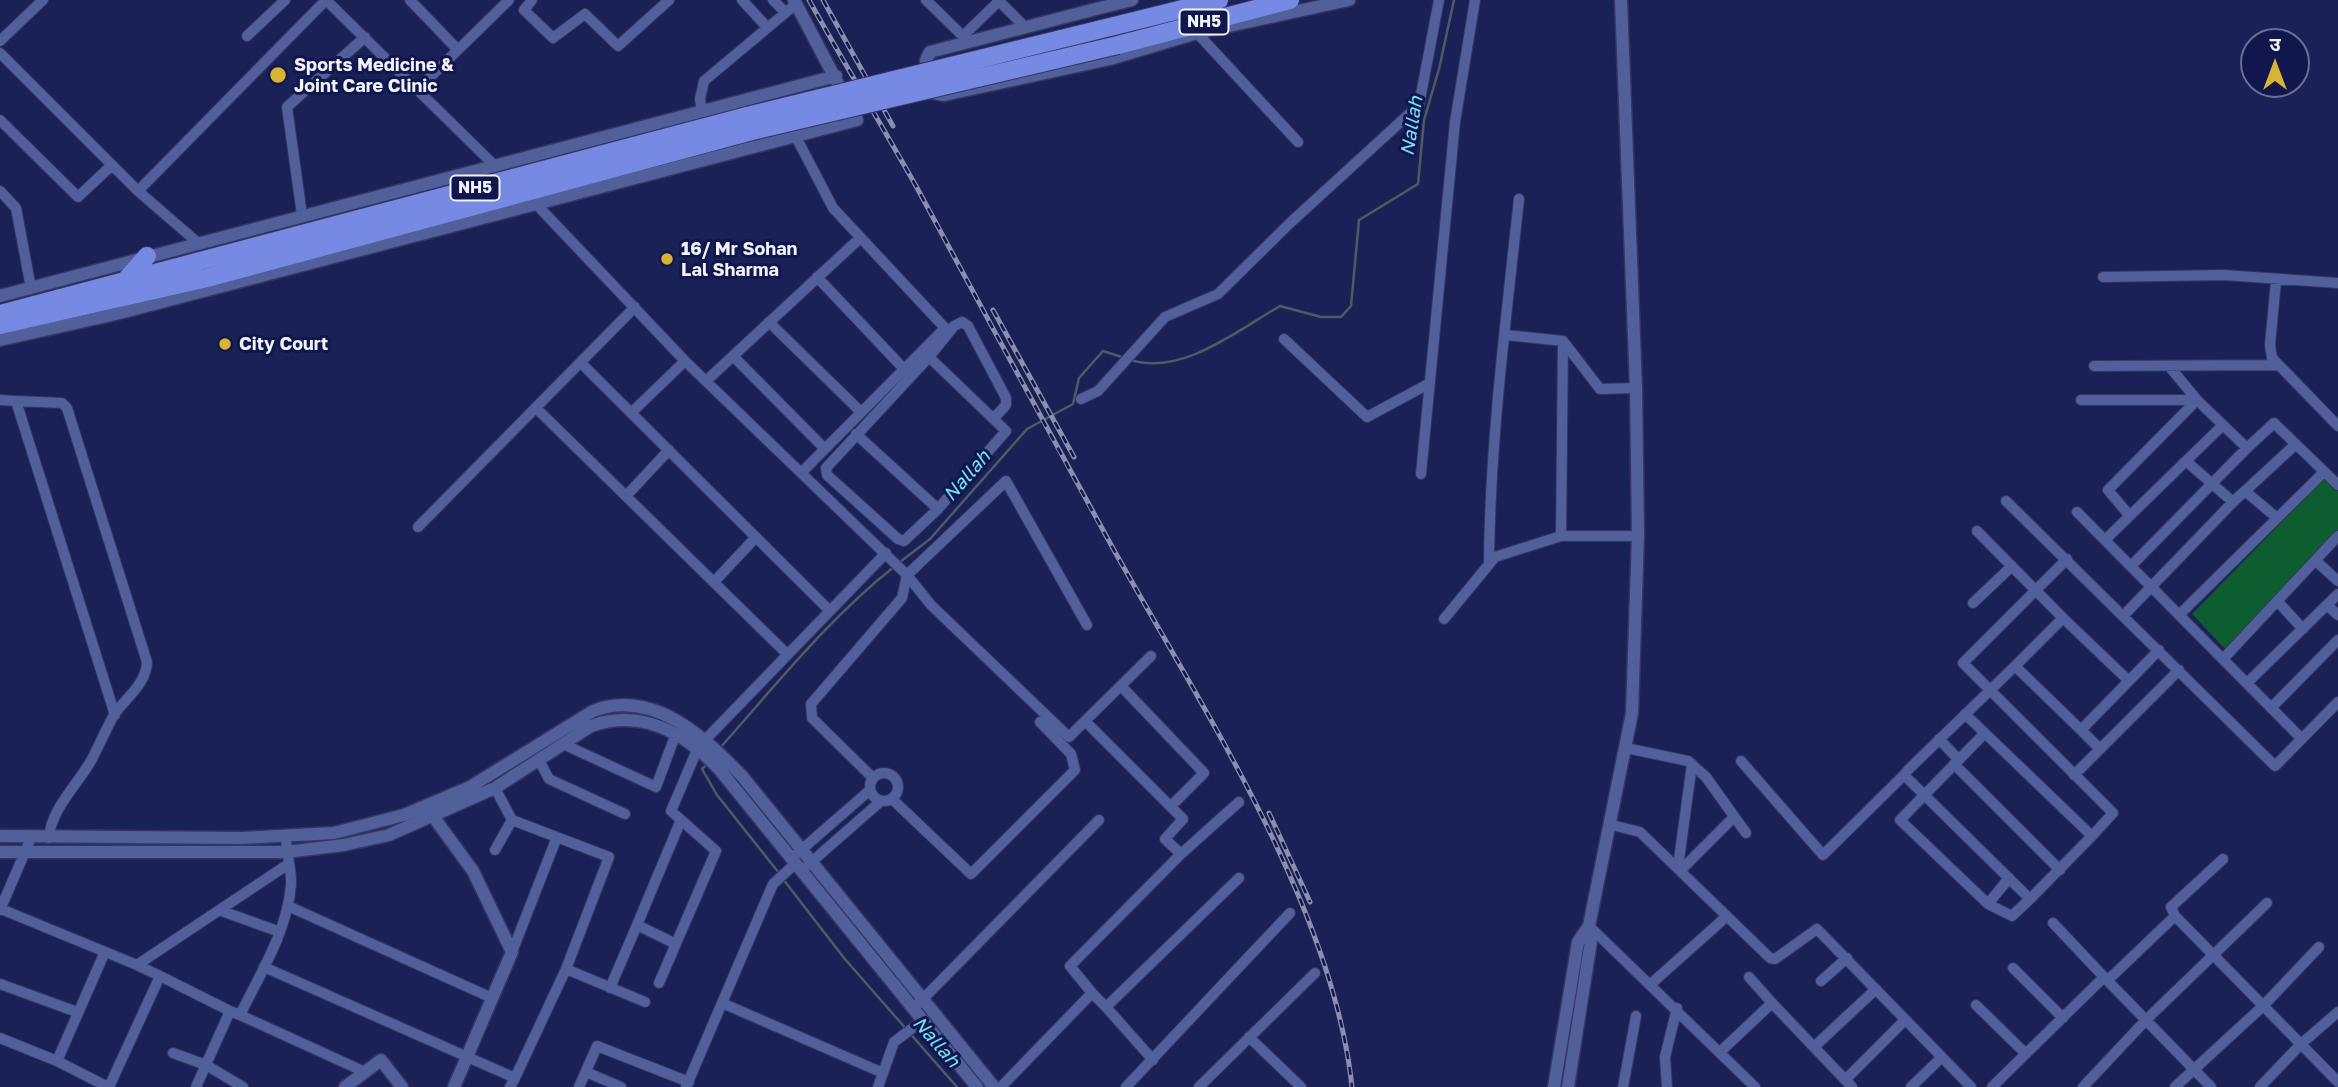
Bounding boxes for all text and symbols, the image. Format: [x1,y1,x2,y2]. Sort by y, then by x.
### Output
road number: NH5 [1180,10,1228,34]
north arrow [2240,28,2310,98]
text: उ [2269,32,2281,55]
place label: Sports Medicine & Joint Care Clinic [294,54,454,96]
marker: Sports Medicine & Joint Care Clinic [268,65,288,85]
water label: Nallah [1396,95,1428,157]
road number: NH5 [450,176,500,200]
place label: 16/ Mr Sohan Lal Sharma [681,238,797,280]
marker: 16/ Mr Sohan Lal Sharma [659,251,675,267]
place label: City Court [239,333,328,355]
marker: City Court [217,336,233,352]
water label: Nallah [939,446,995,506]
water label: Nallah [908,1012,964,1072]

